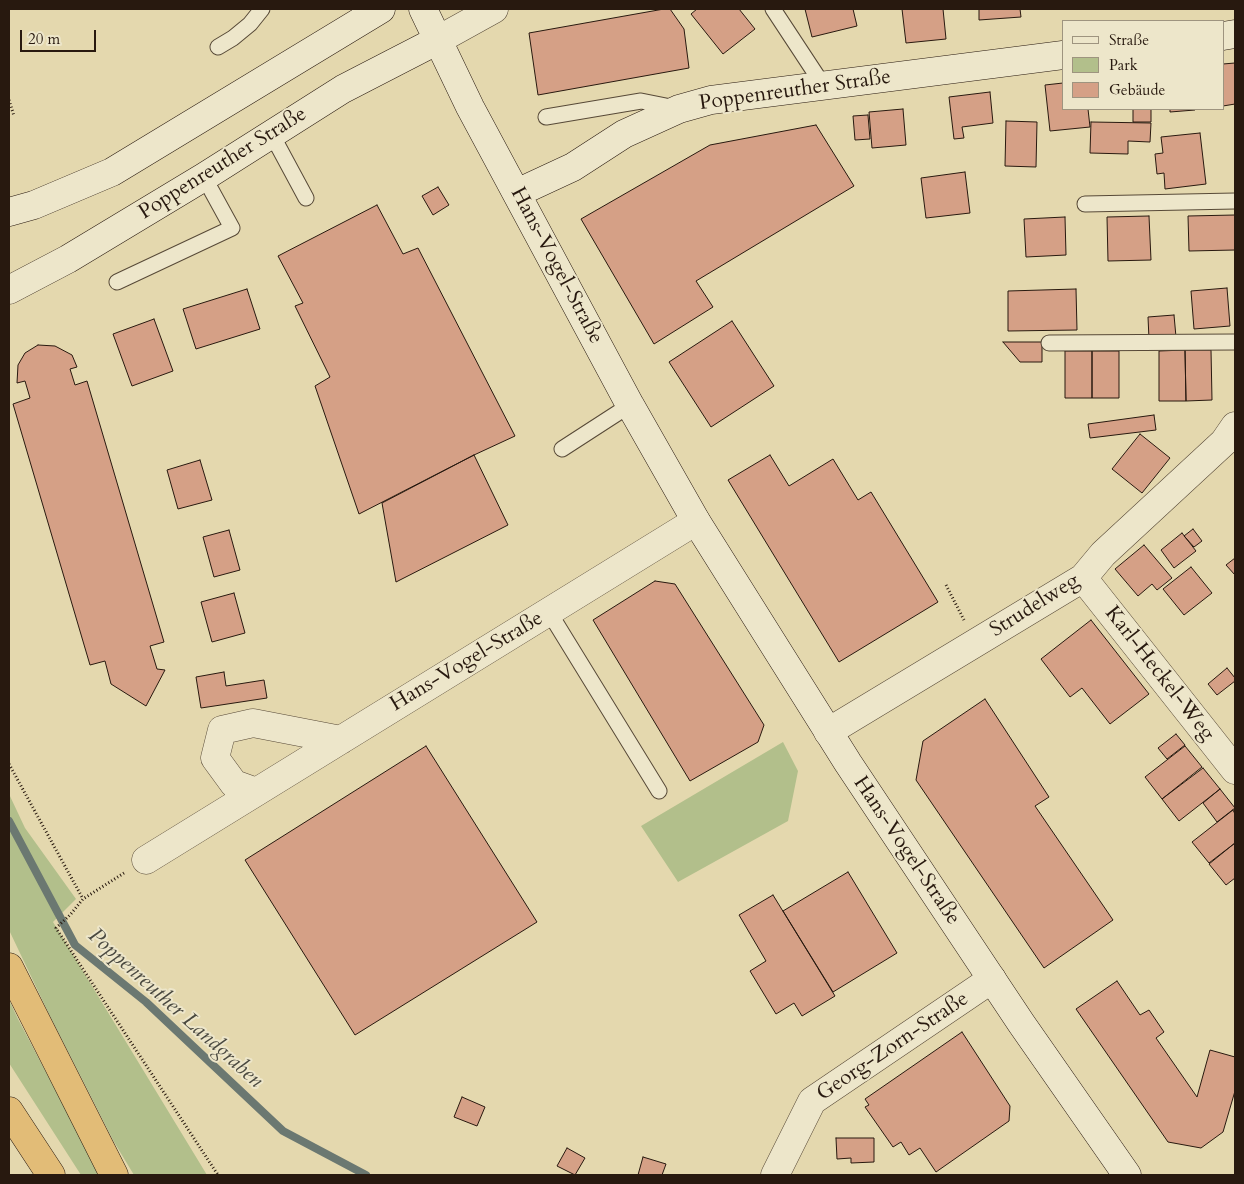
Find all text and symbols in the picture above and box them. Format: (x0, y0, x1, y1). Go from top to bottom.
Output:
scale bar (22, 20, 99, 52)
legend (1062, 20, 1224, 110)
text: 20 m (28, 29, 60, 49)
text: Straße (1109, 30, 1149, 50)
text: Park (1109, 55, 1138, 75)
street label: Poppenreuther Straße (698, 65, 892, 117)
text: Gebäude (1109, 80, 1165, 100)
street label: Poppenreuther Straße (134, 102, 312, 226)
street label: Hans-Vogel-Straße (504, 183, 608, 349)
street label: Strudelweg (986, 569, 1084, 643)
street label: Karl-Heckel-Weg (1099, 602, 1219, 746)
street label: Hans-Vogel-Straße (386, 606, 548, 718)
street label: Hans-Vogel-Straße (847, 772, 965, 930)
water label: Poppenreuther Landgraben (82, 923, 268, 1095)
street label: Georg-Zorn-Straße (812, 987, 974, 1107)

